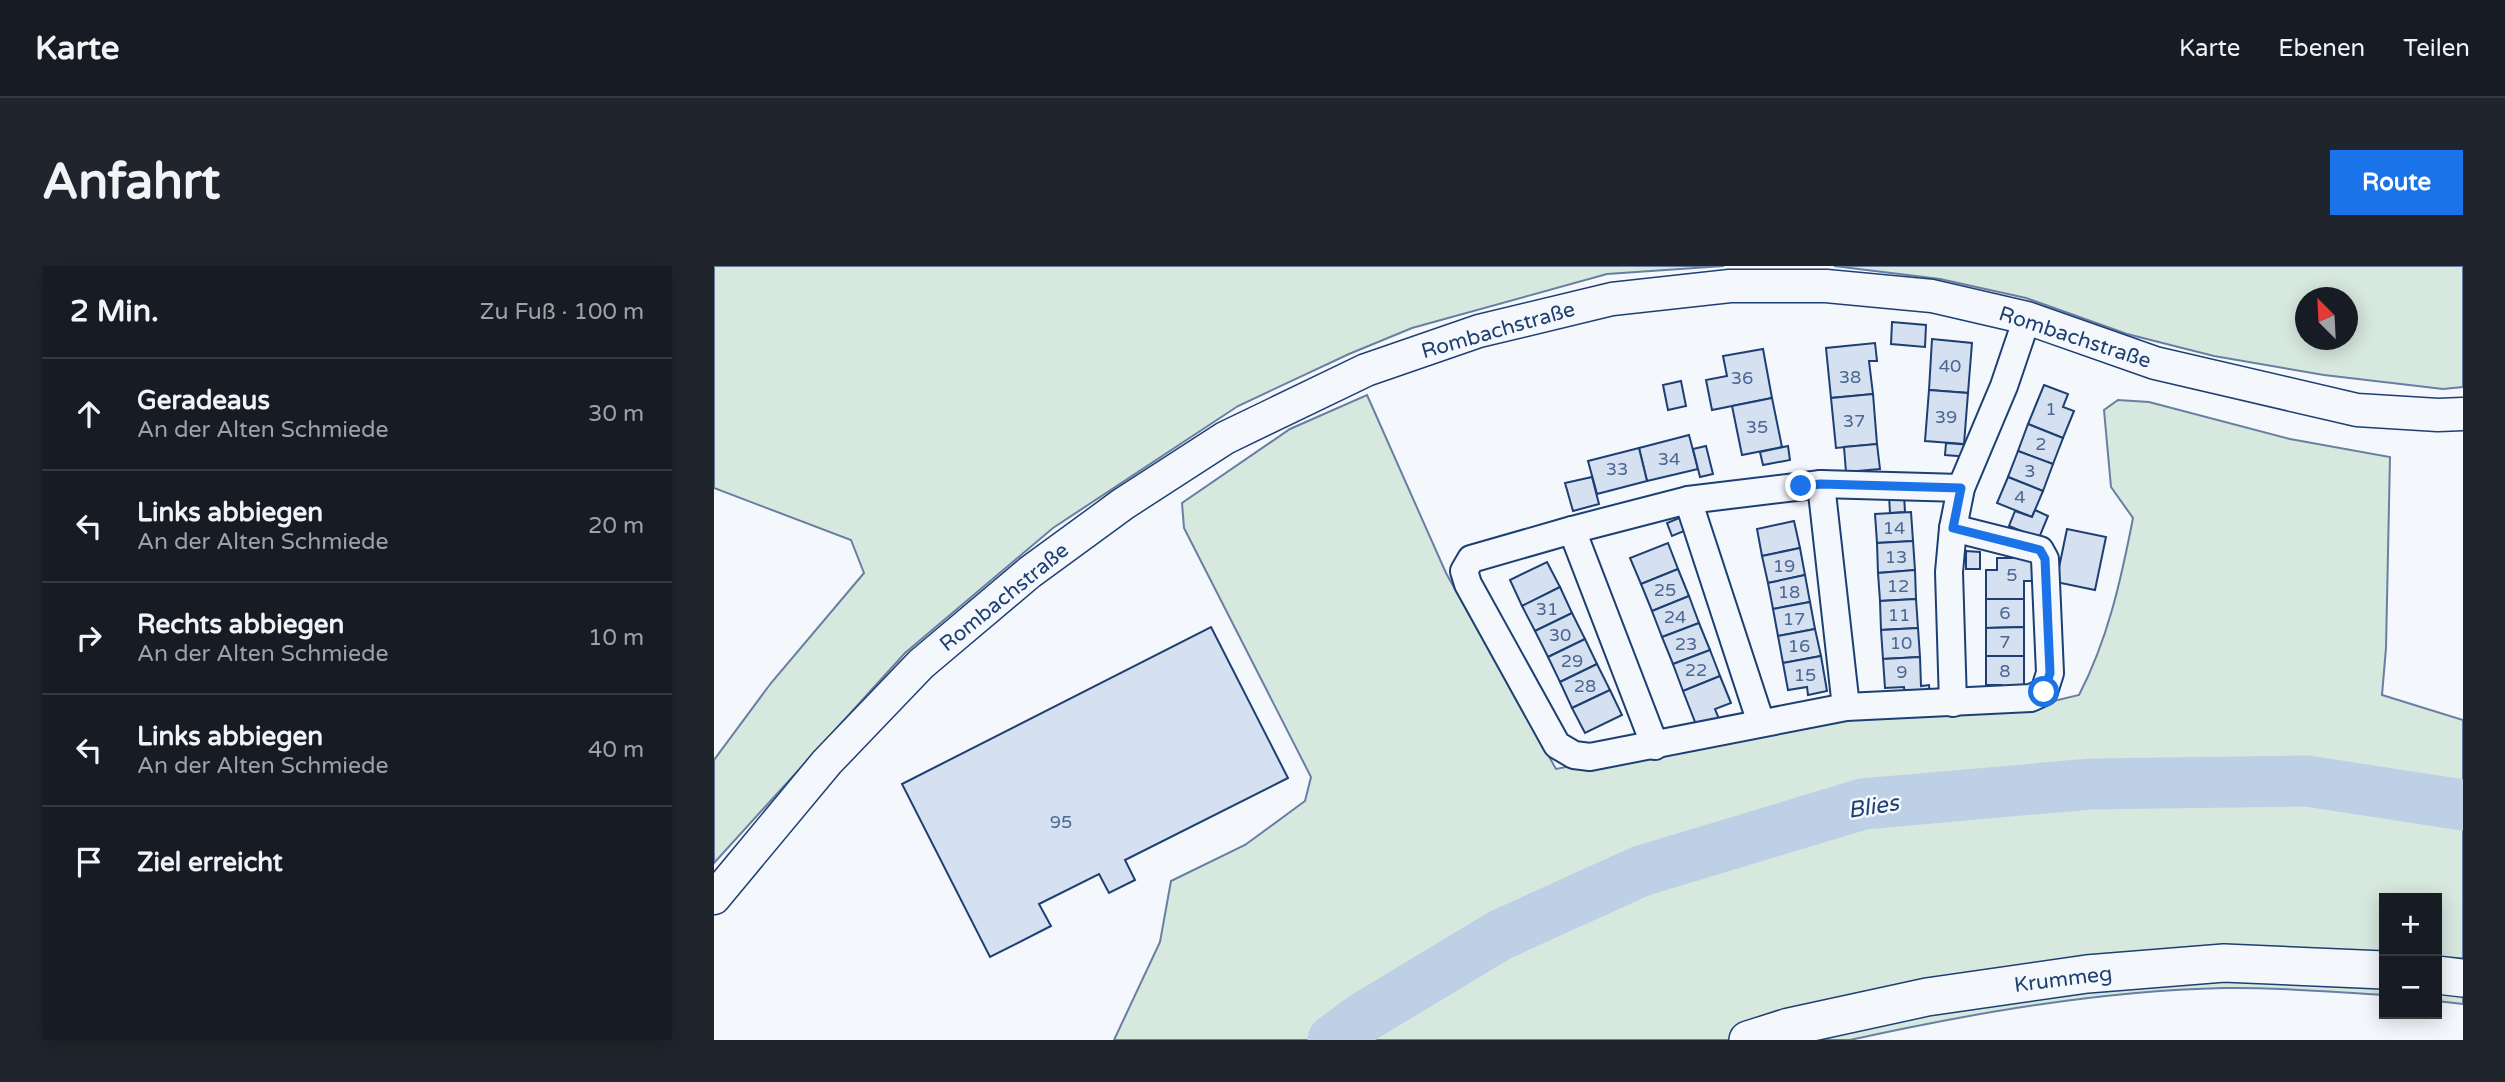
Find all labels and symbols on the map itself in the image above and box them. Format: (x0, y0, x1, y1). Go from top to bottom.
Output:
north arrow (2295, 287, 2358, 350)
street label: Rombachstraße (1418, 297, 1578, 364)
street label: Rombachstraße (1996, 301, 2154, 374)
house number: 40 (1939, 355, 1961, 377)
house number: 38 (1839, 366, 1861, 388)
house number: 36 (1731, 367, 1753, 389)
house number: 1 (2045, 398, 2057, 420)
house number: 39 (1935, 406, 1957, 428)
house number: 37 (1843, 410, 1865, 432)
house number: 35 (1746, 416, 1768, 438)
house number: 2 (2035, 433, 2047, 455)
house number: 34 (1658, 448, 1680, 470)
house number: 33 (1606, 458, 1628, 480)
house number: 3 (2024, 460, 2036, 482)
route end (1785, 470, 1816, 501)
house number: 4 (2014, 486, 2026, 508)
house number: 14 (1883, 517, 1905, 539)
street label: Rombachstraße (935, 538, 1074, 657)
house number: 13 (1885, 546, 1907, 568)
house number: 19 (1773, 555, 1795, 577)
house number: 5 (2006, 564, 2018, 586)
house number: 12 (1887, 575, 1909, 597)
house number: 25 (1654, 579, 1676, 601)
house number: 18 (1778, 581, 1800, 603)
house number: 31 (1536, 598, 1558, 620)
house number: 6 (1999, 602, 2011, 624)
house number: 11 (1888, 604, 1910, 626)
house number: 24 (1664, 606, 1686, 628)
house number: 17 (1783, 608, 1805, 630)
house number: 30 (1549, 624, 1571, 646)
house number: 7 (1999, 631, 2011, 653)
house number: 10 (1890, 632, 1912, 654)
house number: 23 (1675, 633, 1697, 655)
house number: 16 (1788, 635, 1810, 657)
house number: 29 (1561, 650, 1583, 672)
house number: 22 (1685, 659, 1707, 681)
house number: 8 (1999, 660, 2011, 682)
house number: 9 (1896, 661, 1908, 683)
house number: 15 (1794, 664, 1816, 686)
house number: 28 (1574, 675, 1596, 697)
route start (2028, 676, 2059, 707)
water label: Blies (1846, 789, 1903, 825)
house number: 95 (1050, 811, 1072, 833)
street label: Krummeg (2013, 961, 2114, 998)

